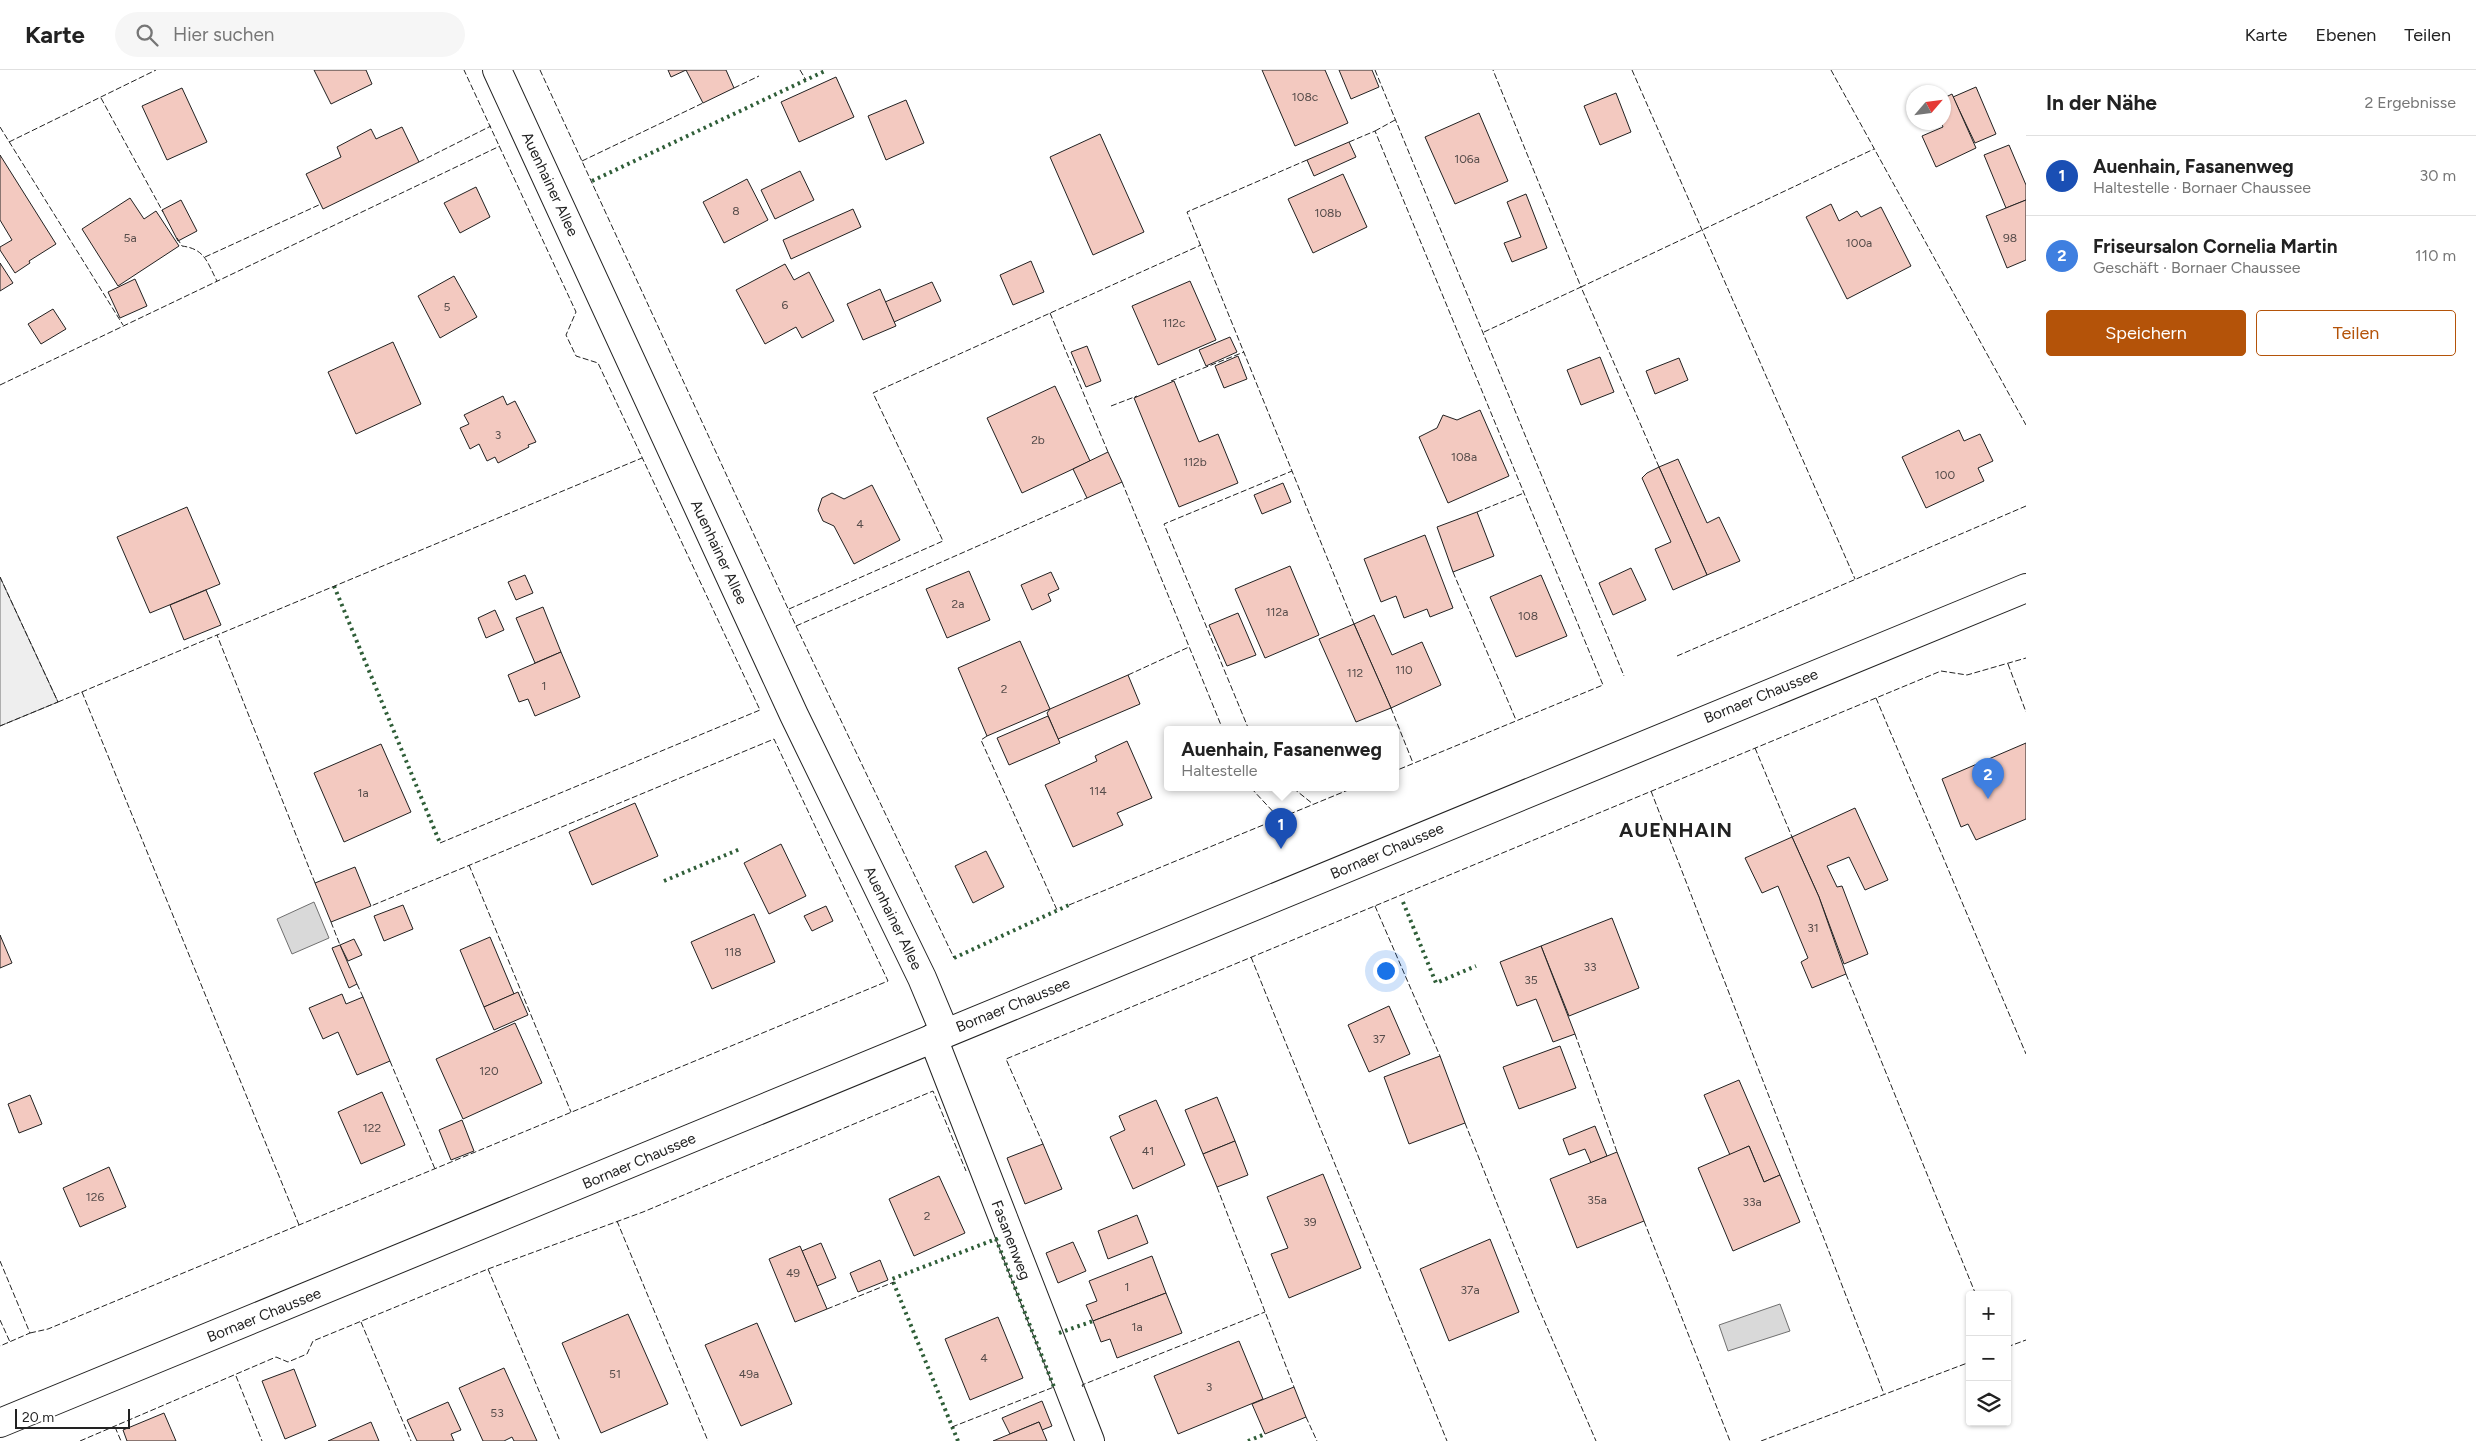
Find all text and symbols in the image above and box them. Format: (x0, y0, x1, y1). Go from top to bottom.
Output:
search box (115, 12, 465, 57)
text: Karte (25, 20, 85, 49)
icon: search (133, 21, 161, 49)
text: Hier suchen (173, 23, 274, 46)
text: Karte (2245, 24, 2287, 46)
text: Ebenen (2315, 24, 2376, 46)
text: Teilen (2404, 24, 2451, 46)
north arrow (1906, 85, 1951, 130)
house number: 108c (1292, 90, 1319, 104)
text: In der Nähe (2046, 90, 2157, 115)
text: 2 Ergebnisse (2364, 93, 2456, 112)
street label: Auenhainer Allee (518, 129, 582, 239)
house number: 106a (1454, 152, 1480, 166)
text: Auenhain, Fasanenweg (2093, 155, 2294, 178)
text: 1 (2059, 166, 2065, 185)
text: 30 m (2419, 166, 2456, 185)
text: Haltestelle · Bornaer Chaussee (2093, 178, 2311, 197)
house number: 8 (732, 204, 740, 218)
house number: 108b (1314, 206, 1342, 220)
house number: 5a (123, 231, 137, 245)
house number: 98 (2003, 231, 2017, 245)
text: Friseursalon Cornelia Martin (2093, 235, 2338, 258)
house number: 100a (1846, 236, 1872, 250)
text: 2 (2057, 246, 2067, 265)
text: 110 m (2415, 246, 2456, 265)
text: Geschäft · Bornaer Chaussee (2093, 258, 2301, 277)
house number: 6 (782, 298, 789, 312)
house number: 5 (444, 300, 451, 314)
button: Speichern (2046, 310, 2246, 356)
button: Teilen (2256, 310, 2456, 356)
house number: 112c (1162, 316, 1186, 330)
house number: 3 (495, 428, 501, 442)
house number: 2b (1031, 433, 1045, 447)
house number: 108a (1451, 450, 1477, 464)
house number: 112b (1183, 455, 1207, 469)
house number: 100 (1935, 468, 1955, 482)
street label: Auenhainer Allee (687, 497, 751, 607)
house number: 4 (856, 517, 864, 531)
house number: 2a (952, 597, 964, 611)
house number: 112a (1266, 605, 1288, 619)
house number: 108 (1518, 609, 1538, 623)
house number: 110 (1395, 663, 1413, 677)
street label: Bornaer Chaussee (1701, 665, 1821, 727)
house number: 112 (1347, 666, 1363, 680)
house number: 1 (542, 679, 546, 693)
house number: 2 (1001, 682, 1007, 696)
popup (1164, 726, 1399, 791)
text: Auenhain, Fasanenweg (1181, 738, 1382, 761)
pin: 2 (1972, 758, 2004, 799)
text: Haltestelle (1181, 761, 1258, 780)
house number: 114 (1089, 784, 1107, 798)
house number: 1a (357, 786, 369, 800)
pin: 1 (1265, 808, 1297, 849)
district label: AUENHAIN (1619, 818, 1733, 842)
street label: Bornaer Chaussee (1328, 819, 1446, 883)
street label: Auenhainer Allee (860, 863, 926, 973)
house number: 31 (1807, 921, 1819, 935)
house number: 118 (724, 945, 742, 959)
your location (1373, 958, 1399, 984)
house number: 33 (1583, 960, 1597, 974)
house number: 35 (1524, 973, 1538, 987)
street label: Bornaer Chaussee (953, 974, 1073, 1036)
house number: 37 (1373, 1032, 1386, 1046)
house number: 120 (479, 1064, 499, 1078)
house number: 122 (363, 1121, 381, 1135)
street label: Bornaer Chaussee (580, 1129, 698, 1193)
house number: 41 (1142, 1144, 1154, 1158)
house number: 126 (86, 1190, 104, 1204)
house number: 35a (1587, 1193, 1607, 1207)
house number: 33a (1742, 1195, 1762, 1209)
street label: Fasanenweg (988, 1198, 1034, 1282)
house number: 2 (924, 1209, 930, 1223)
house number: 39 (1303, 1215, 1317, 1229)
house number: 49 (786, 1266, 800, 1280)
house number: 1 (1125, 1280, 1129, 1294)
house number: 37a (1460, 1283, 1480, 1297)
street label: Bornaer Chaussee (204, 1284, 324, 1346)
map controls (1966, 1291, 2011, 1426)
button: + (1966, 1291, 2011, 1336)
house number: 1a (1131, 1320, 1143, 1334)
button: − (1966, 1336, 2011, 1381)
house number: 4 (980, 1351, 988, 1365)
house number: 51 (609, 1367, 621, 1381)
house number: 49a (739, 1367, 759, 1381)
house number: 3 (1206, 1380, 1212, 1394)
button: layers (1966, 1381, 2011, 1426)
scale bar (15, 1406, 130, 1429)
house number: 53 (490, 1406, 504, 1420)
text: 20 m (22, 1409, 54, 1426)

